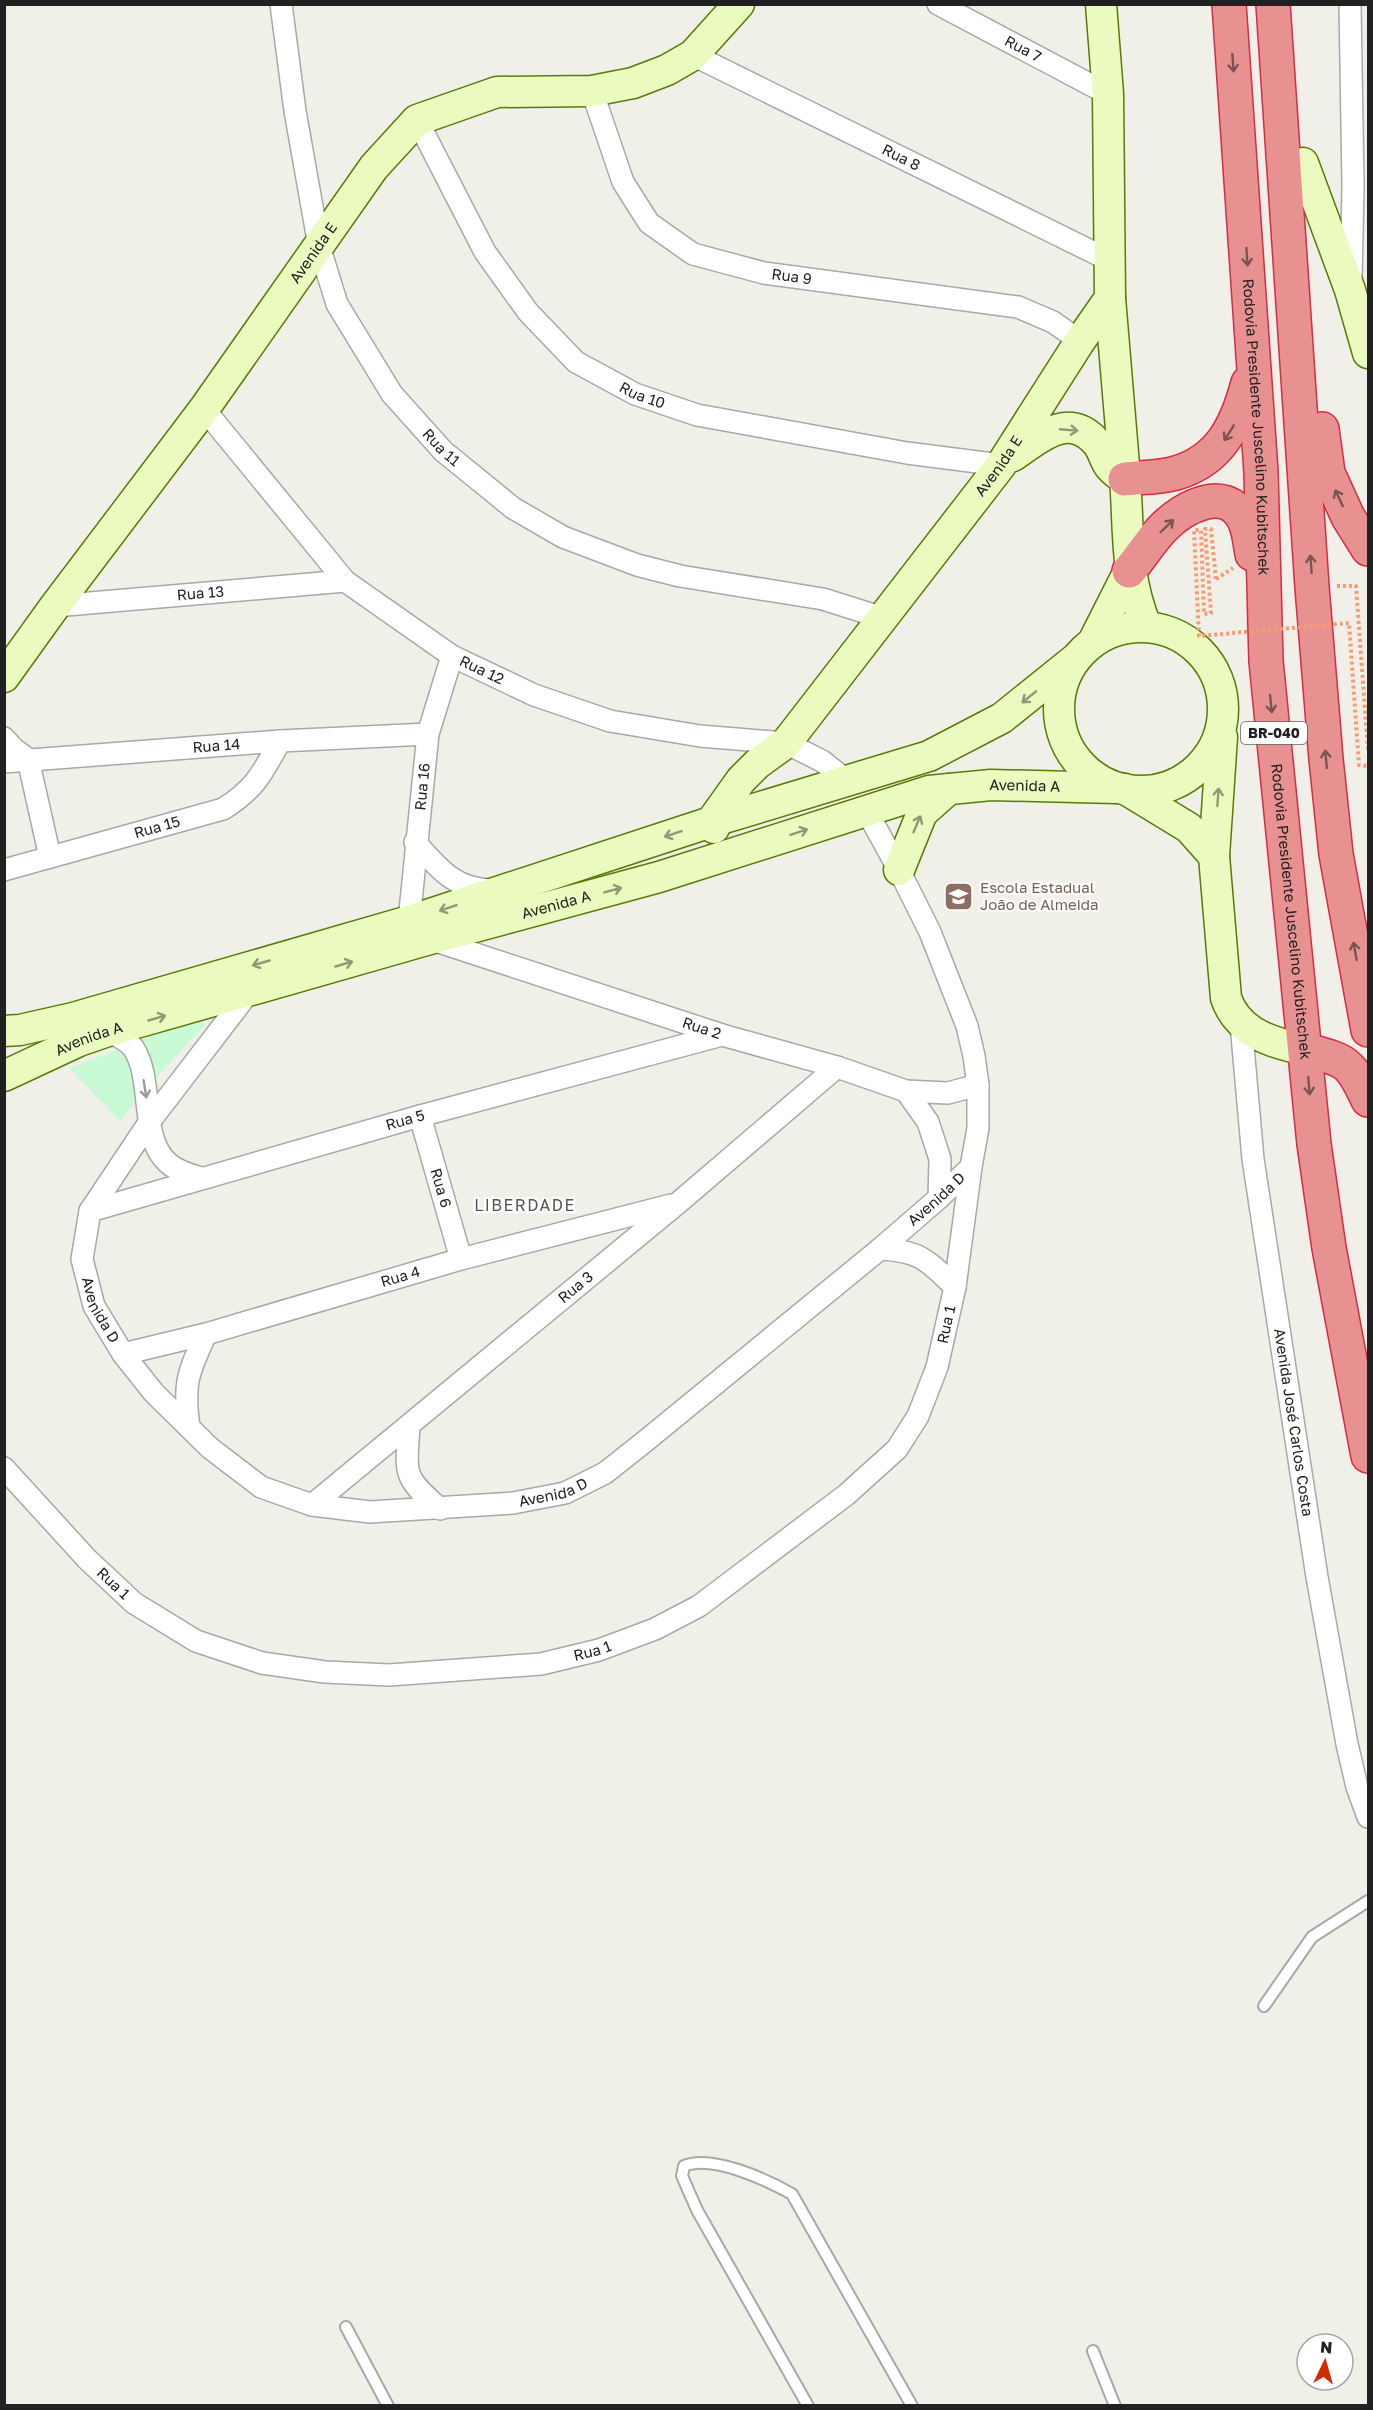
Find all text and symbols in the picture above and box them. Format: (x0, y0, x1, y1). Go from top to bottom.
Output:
street label: Rua 7 (1002, 31, 1045, 65)
one-way arrow (1228, 52, 1239, 72)
street label: Rua 8 (879, 140, 924, 174)
street label: Avenida E (285, 219, 340, 286)
one-way arrow (1241, 247, 1252, 267)
street label: Rua 9 (771, 264, 813, 287)
street label: Rodovia Presidente Juscelino Kubitschek (1240, 278, 1274, 576)
street label: Rua 10 (617, 377, 668, 412)
street label: Rua 11 (419, 424, 464, 469)
one-way arrow (1223, 424, 1235, 441)
one-way arrow (1059, 425, 1079, 436)
street label: Avenida E (970, 432, 1025, 499)
one-way arrow (1333, 490, 1345, 508)
one-way arrow (1159, 519, 1174, 533)
one-way arrow (1305, 555, 1316, 575)
street label: Rua 13 (176, 581, 225, 603)
street label: Rua 12 (457, 651, 507, 688)
one-way arrow (1021, 690, 1037, 703)
one-way arrow (1266, 693, 1277, 713)
road number: BR-040 (1241, 722, 1307, 744)
street label: Rua 14 (192, 734, 241, 756)
one-way arrow (1320, 749, 1331, 769)
street label: Rua 16 (410, 762, 433, 811)
street label: Rodovia Presidente Juscelino Kubitschek (1268, 763, 1316, 1061)
street label: Avenida A (989, 775, 1060, 795)
one-way arrow (1213, 788, 1224, 808)
street label: Rua 15 (132, 811, 182, 841)
one-way arrow (912, 816, 923, 834)
one-way arrow (789, 825, 808, 836)
one-way arrow (664, 830, 683, 841)
place label: Escola Estadual João de Almeida (980, 878, 1098, 913)
school or university icon: Escola Estadual João de Almeida (943, 881, 975, 913)
one-way arrow (603, 884, 622, 895)
street label: Avenida A (519, 886, 592, 922)
one-way arrow (439, 903, 458, 914)
one-way arrow (1349, 942, 1360, 962)
one-way arrow (252, 958, 271, 970)
one-way arrow (334, 958, 353, 969)
one-way arrow (147, 1011, 166, 1023)
street label: Rua 2 (680, 1013, 724, 1042)
street label: Avenida A (52, 1017, 125, 1059)
one-way arrow (1304, 1075, 1315, 1095)
one-way arrow (140, 1079, 151, 1099)
street label: Rua 5 (383, 1105, 426, 1133)
street label: Rua 6 (427, 1166, 456, 1210)
street label: Avenida D (903, 1168, 968, 1229)
district label: LIBERDADE (474, 1195, 576, 1215)
street label: Rua 4 (378, 1262, 422, 1290)
street label: Rua 3 (554, 1267, 596, 1306)
street label: Avenida D (79, 1275, 124, 1346)
street label: Rua 1 (933, 1304, 959, 1345)
street label: Avenida José Carlos Costa (1271, 1327, 1318, 1518)
street label: Avenida D (517, 1473, 590, 1510)
street label: Rua 1 (94, 1563, 134, 1602)
street label: Rua 1 (572, 1636, 614, 1664)
north arrow (1295, 2332, 1355, 2392)
text: N (1319, 2337, 1333, 2358)

